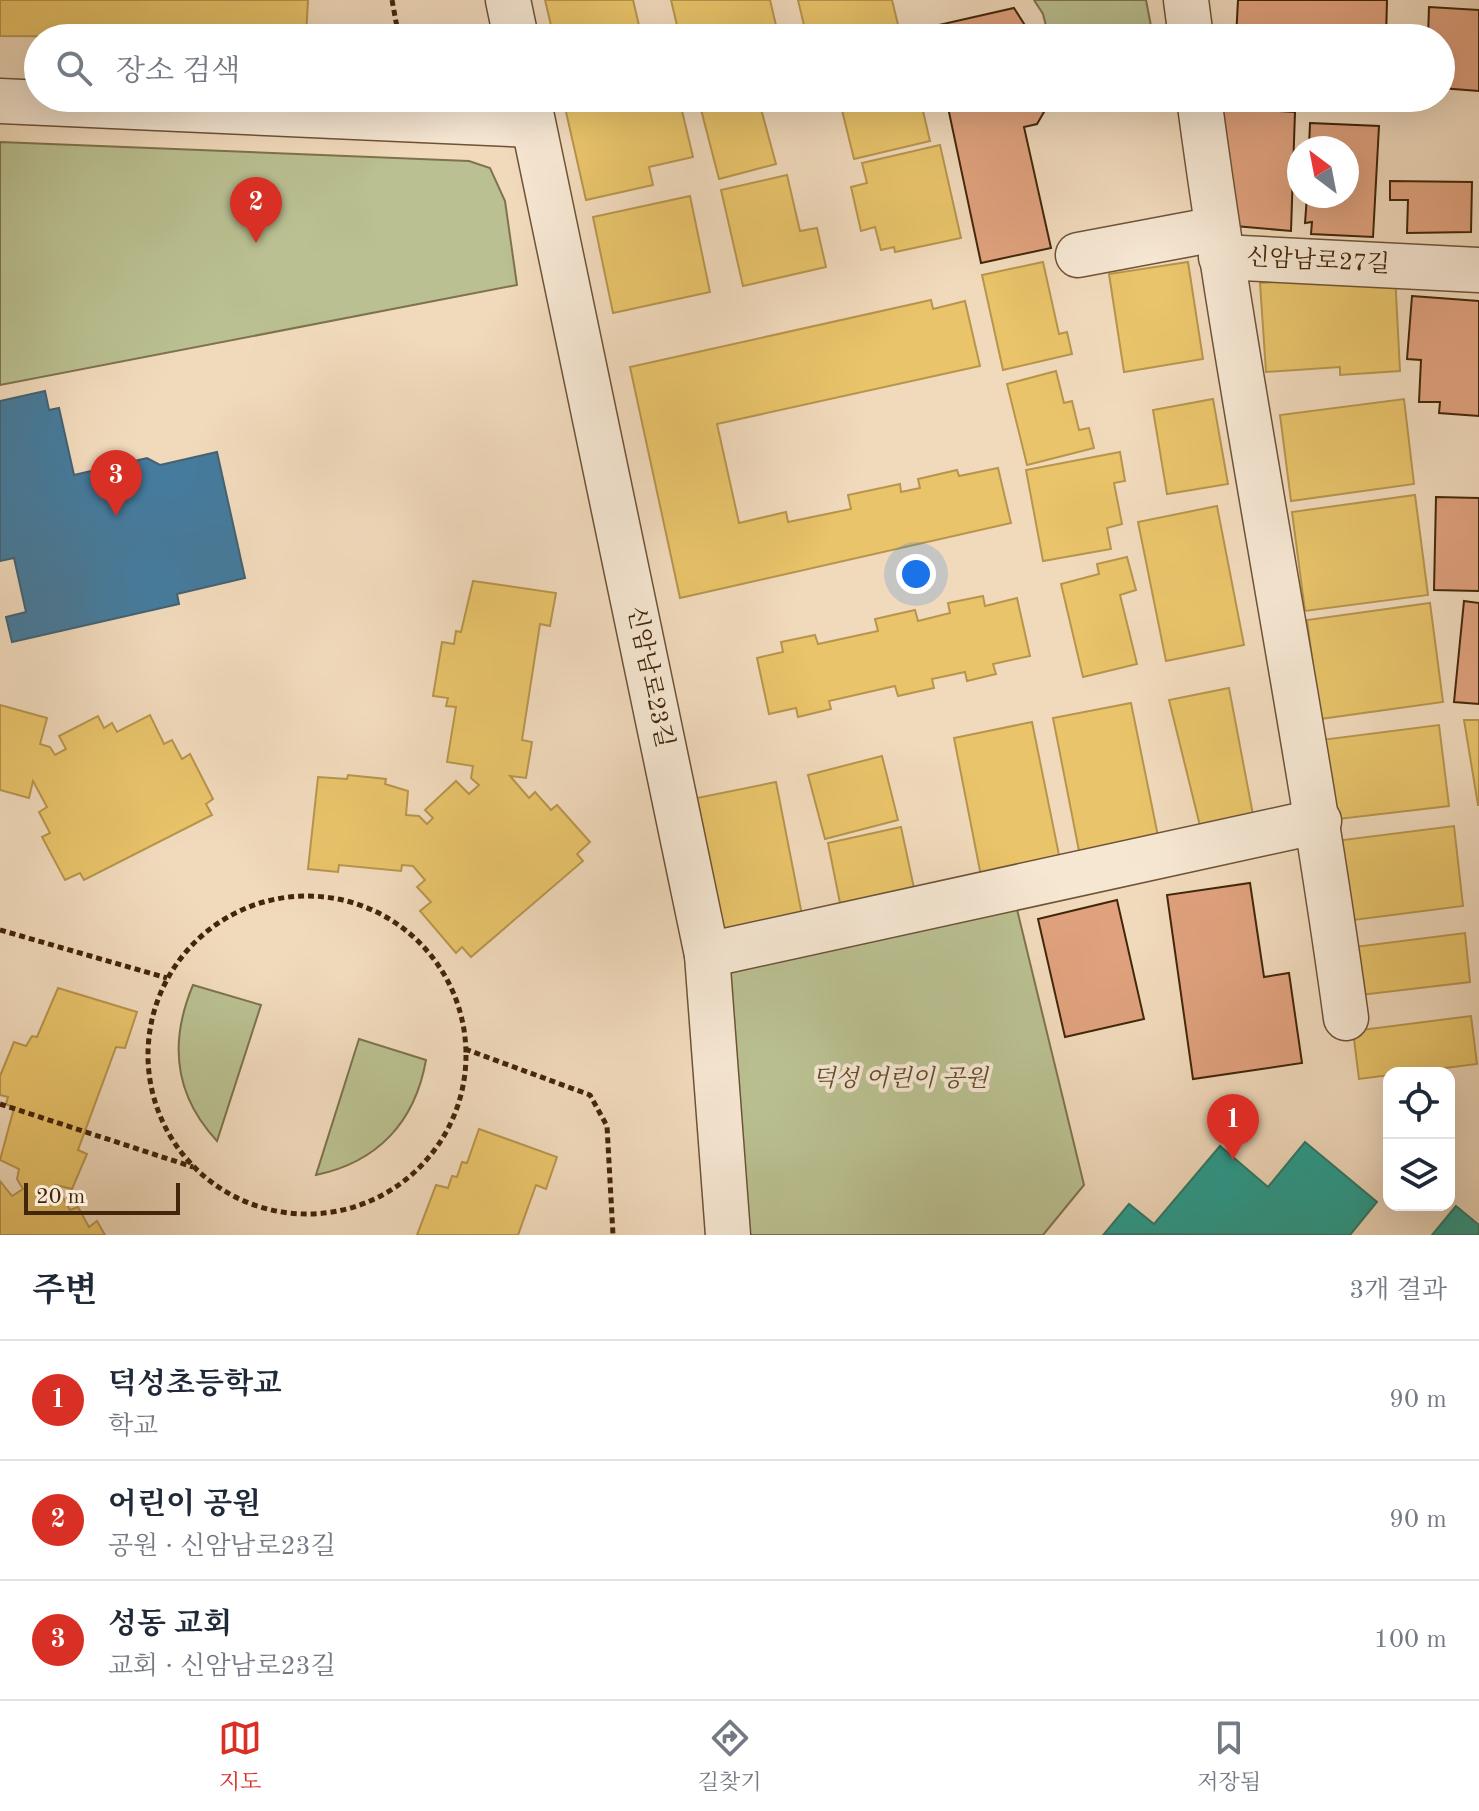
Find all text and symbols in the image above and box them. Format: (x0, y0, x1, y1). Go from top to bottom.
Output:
search box (24, 24, 1455, 112)
icon: search (52, 46, 96, 90)
text: 장소 검색 (116, 57, 240, 87)
north arrow (1287, 136, 1359, 208)
pin: 2 (230, 177, 282, 243)
street label: 신암남로27길 (1246, 244, 1391, 278)
pin: 3 (90, 450, 142, 516)
your location (896, 554, 936, 594)
street label: 신암남로23길 (622, 604, 678, 750)
park label: 덕성 어린이 공원 (812, 1065, 990, 1092)
map controls (1383, 1067, 1455, 1211)
button: locate (1383, 1067, 1455, 1139)
pin: 1 (1207, 1094, 1259, 1160)
button: layers (1383, 1139, 1455, 1211)
scale bar (24, 1179, 180, 1215)
text: 20 m (36, 1186, 85, 1208)
text: 주변 (32, 1275, 98, 1309)
text: 3개 결과 (1349, 1278, 1447, 1304)
text: 덕성초등학교 (108, 1370, 282, 1400)
text: 1 (50, 1387, 66, 1413)
text: 90 m (1389, 1387, 1447, 1413)
text: 학교 (108, 1414, 158, 1440)
text: 어린이 공원 (108, 1490, 261, 1520)
text: 2 (50, 1507, 66, 1533)
text: 90 m (1389, 1507, 1447, 1533)
text: 공원 · 신암남로23길 (108, 1534, 336, 1560)
text: 성동 교회 (108, 1610, 232, 1640)
text: 3 (50, 1627, 66, 1653)
text: 100 m (1374, 1627, 1447, 1653)
text: 교회 · 신암남로23길 (108, 1654, 336, 1680)
tab: 지도 (218, 1716, 262, 1797)
tab: 길찾기 (698, 1716, 761, 1797)
tab: 저장됨 (1197, 1716, 1261, 1797)

